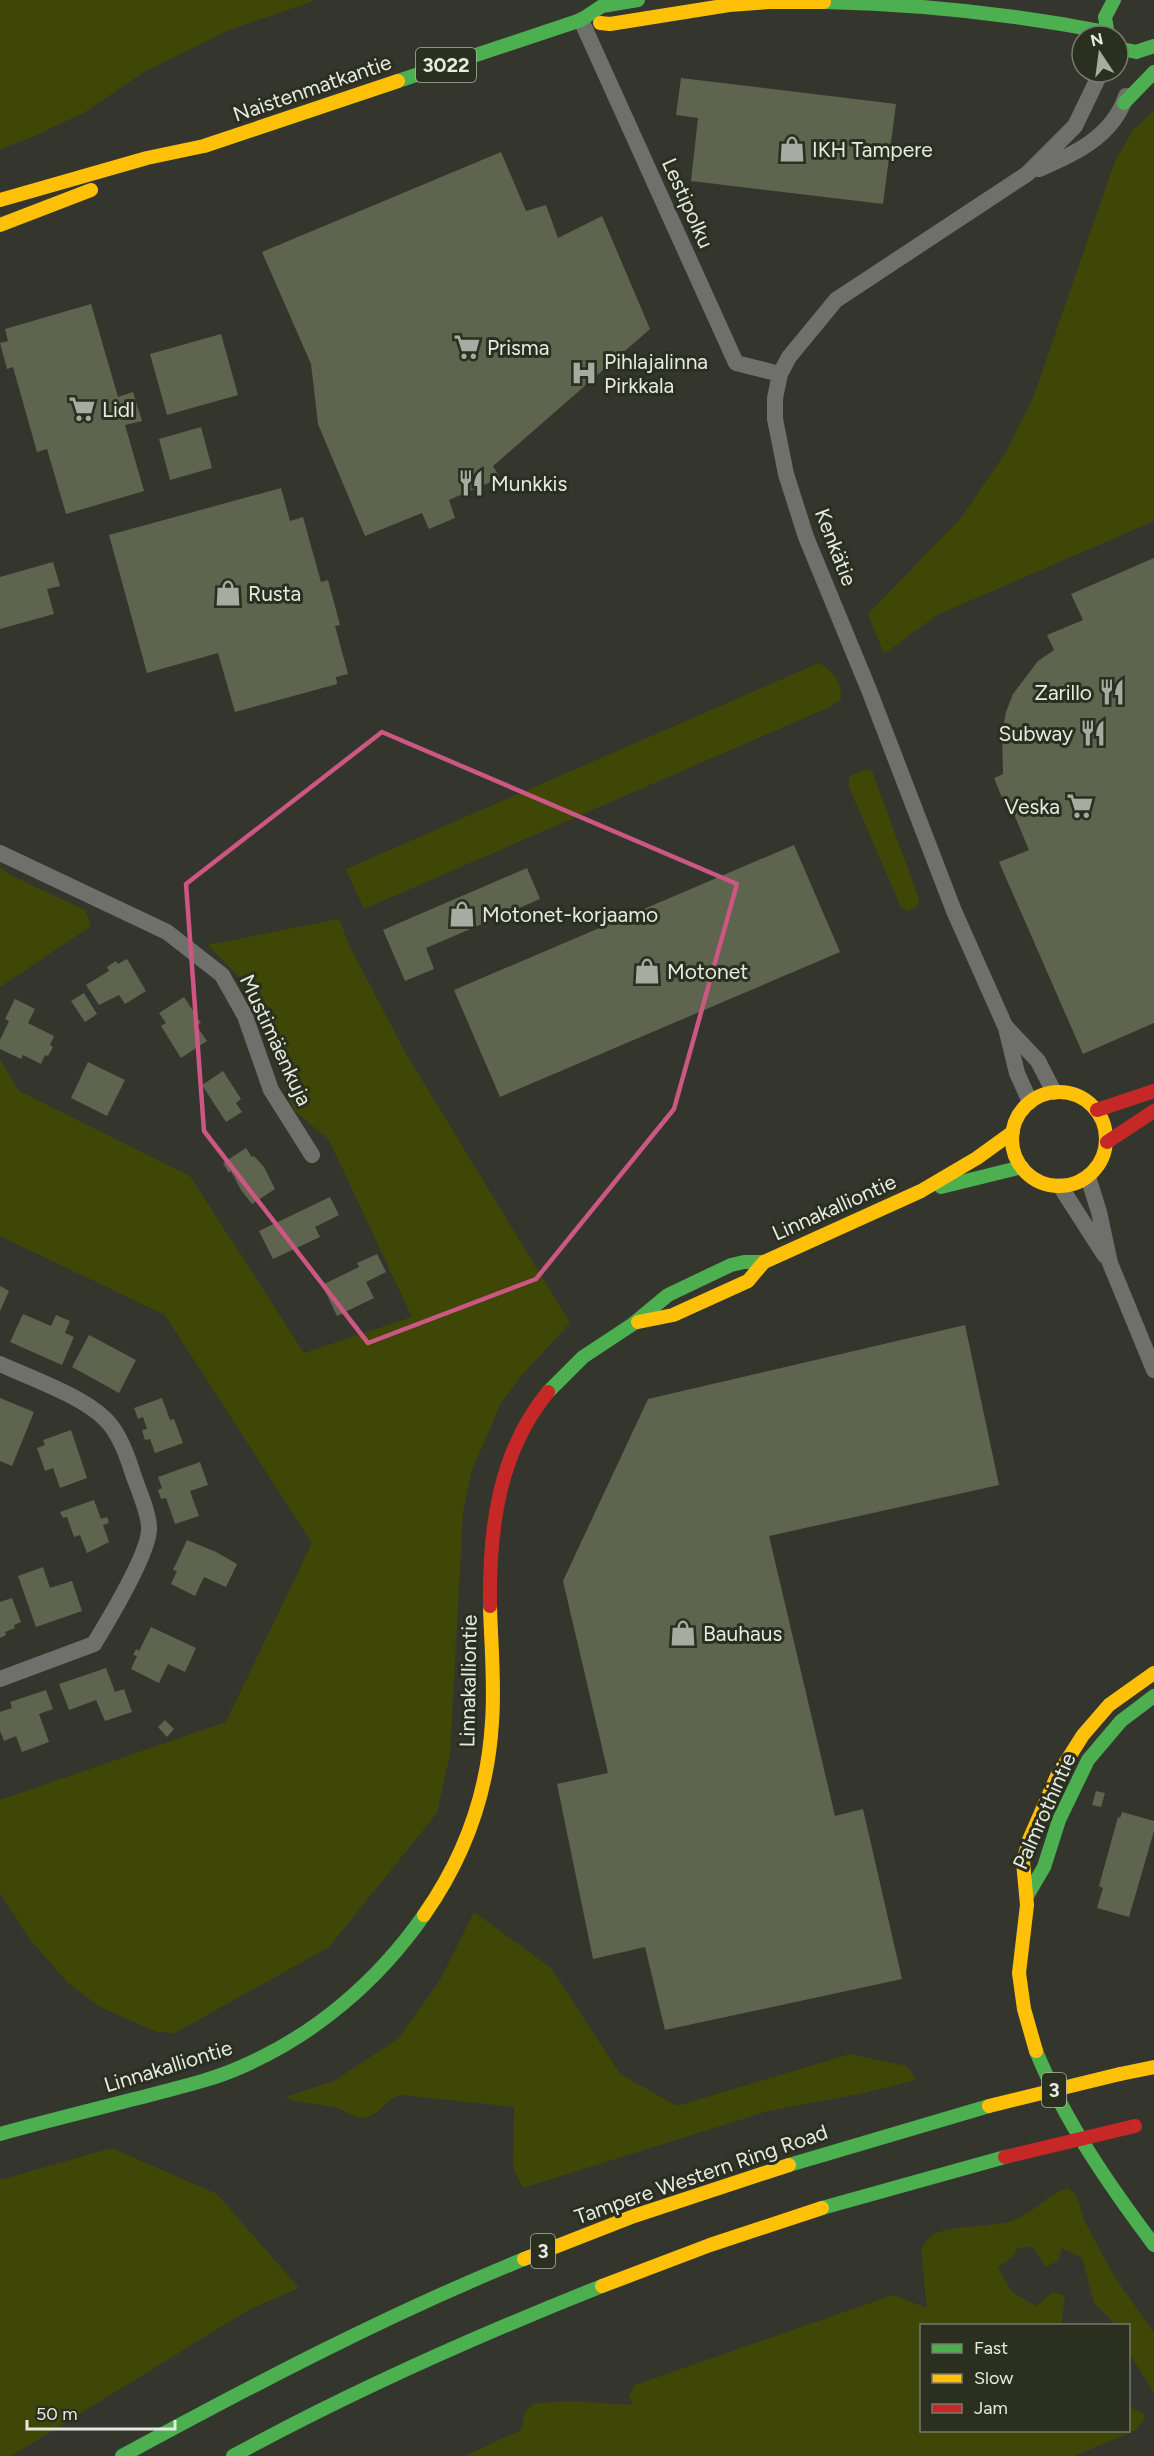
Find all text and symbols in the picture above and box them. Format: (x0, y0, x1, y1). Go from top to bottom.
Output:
north arrow (1070, 24, 1130, 84)
text: N (1089, 29, 1105, 51)
road number: 3022 (416, 48, 476, 82)
street label: Naistenmatkantie (230, 49, 394, 127)
shop icon: IKH Tampere (777, 134, 807, 164)
place label: IKH Tampere (812, 137, 933, 162)
street label: Lestipolku (657, 154, 719, 252)
supermarket icon: Prisma (452, 332, 482, 362)
place label: Prisma (487, 335, 549, 360)
place label: Pihlajalinna Pirkkala (604, 349, 708, 398)
hospital icon: Pihlajalinna Pirkkala (569, 358, 599, 388)
supermarket icon: Lidl (67, 394, 97, 424)
place label: Lidl (102, 397, 135, 422)
restaurant icon: Munkkis (456, 468, 486, 498)
place label: Munkkis (491, 471, 567, 496)
street label: Kenkätie (810, 505, 862, 589)
shop icon: Rusta (213, 578, 243, 608)
place label: Rusta (248, 581, 301, 606)
restaurant icon: Zarillo (1097, 677, 1127, 707)
place label: Zarillo (1034, 680, 1092, 705)
restaurant icon: Subway (1078, 718, 1108, 748)
place label: Subway (999, 721, 1073, 746)
supermarket icon: Veska (1065, 791, 1095, 821)
place label: Veska (1004, 794, 1060, 819)
shop icon: Motonet-korjaamo (447, 899, 477, 929)
place label: Motonet-korjaamo (482, 902, 658, 927)
shop icon: Motonet (632, 956, 662, 986)
place label: Motonet (667, 959, 748, 984)
street label: Mustimäenkuja (235, 970, 317, 1110)
street label: Linnakalliontie (768, 1169, 900, 1245)
street label: Linnakalliontie (454, 1614, 482, 1748)
shop icon: Bauhaus (668, 1618, 698, 1648)
place label: Bauhaus (703, 1621, 782, 1646)
street label: Palmrothintie (1007, 1749, 1081, 1873)
street label: Linnakalliontie (101, 2035, 235, 2097)
road number: 3 (1042, 2073, 1066, 2107)
street label: Tampere Western Ring Road (571, 2119, 831, 2229)
road number: 3 (531, 2234, 555, 2268)
legend (920, 2324, 1130, 2432)
text: Fast (974, 2337, 1008, 2359)
text: Slow (974, 2367, 1013, 2389)
scale bar (27, 2393, 176, 2431)
text: Jam (974, 2397, 1008, 2419)
text: 50 m (36, 2403, 78, 2425)

